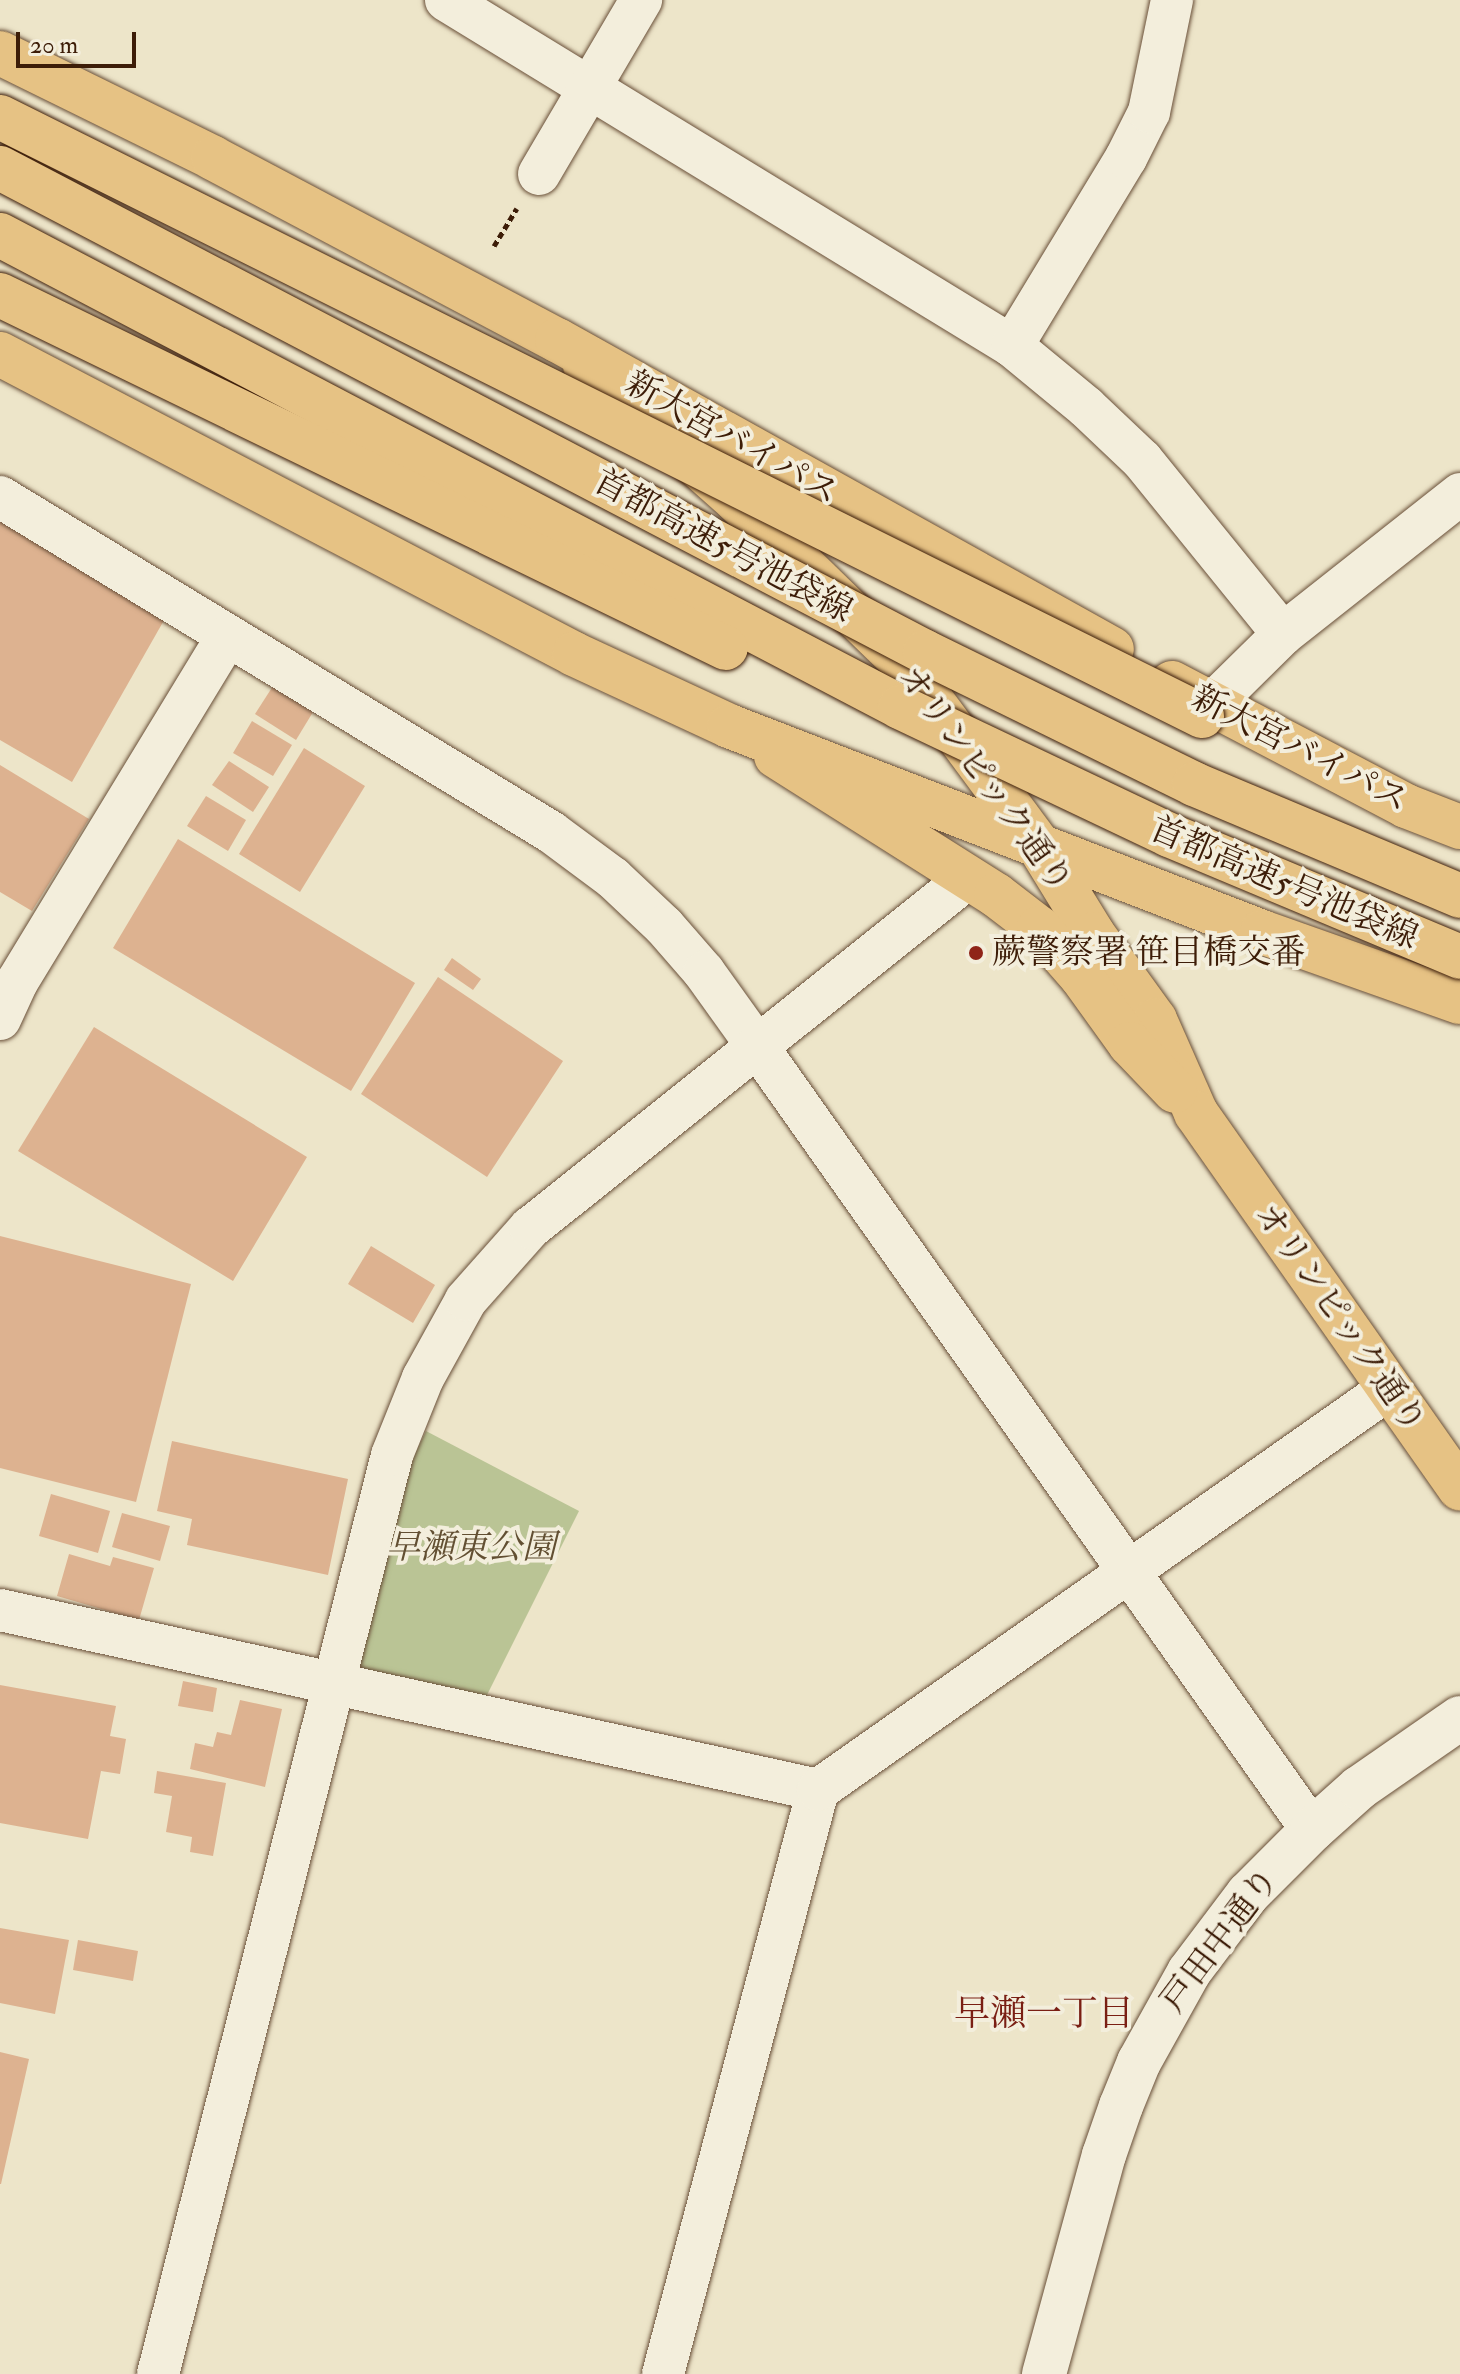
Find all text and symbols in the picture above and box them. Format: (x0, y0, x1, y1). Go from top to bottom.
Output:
scale bar (20, 16, 140, 66)
text: 20 m (30, 30, 78, 61)
street label: 新大宮バイパス (618, 362, 846, 514)
street label: 首都高速5号池袋線 (587, 461, 859, 631)
street label: オリンピック通り (889, 657, 1081, 901)
street label: 新大宮バイパス (1185, 677, 1415, 821)
street label: 首都高速5号池袋線 (1144, 808, 1424, 958)
place label: 蕨警察署 笹目橋交番 (992, 933, 1305, 973)
marker: 蕨警察署 笹目橋交番 (967, 944, 985, 962)
street label: オリンピック通り (1245, 1195, 1435, 1441)
park label: 早瀬東公園 (386, 1528, 556, 1568)
street label: 戸田中通り (1153, 1860, 1287, 2020)
district label: 早瀬一丁目 (954, 1992, 1134, 2036)

